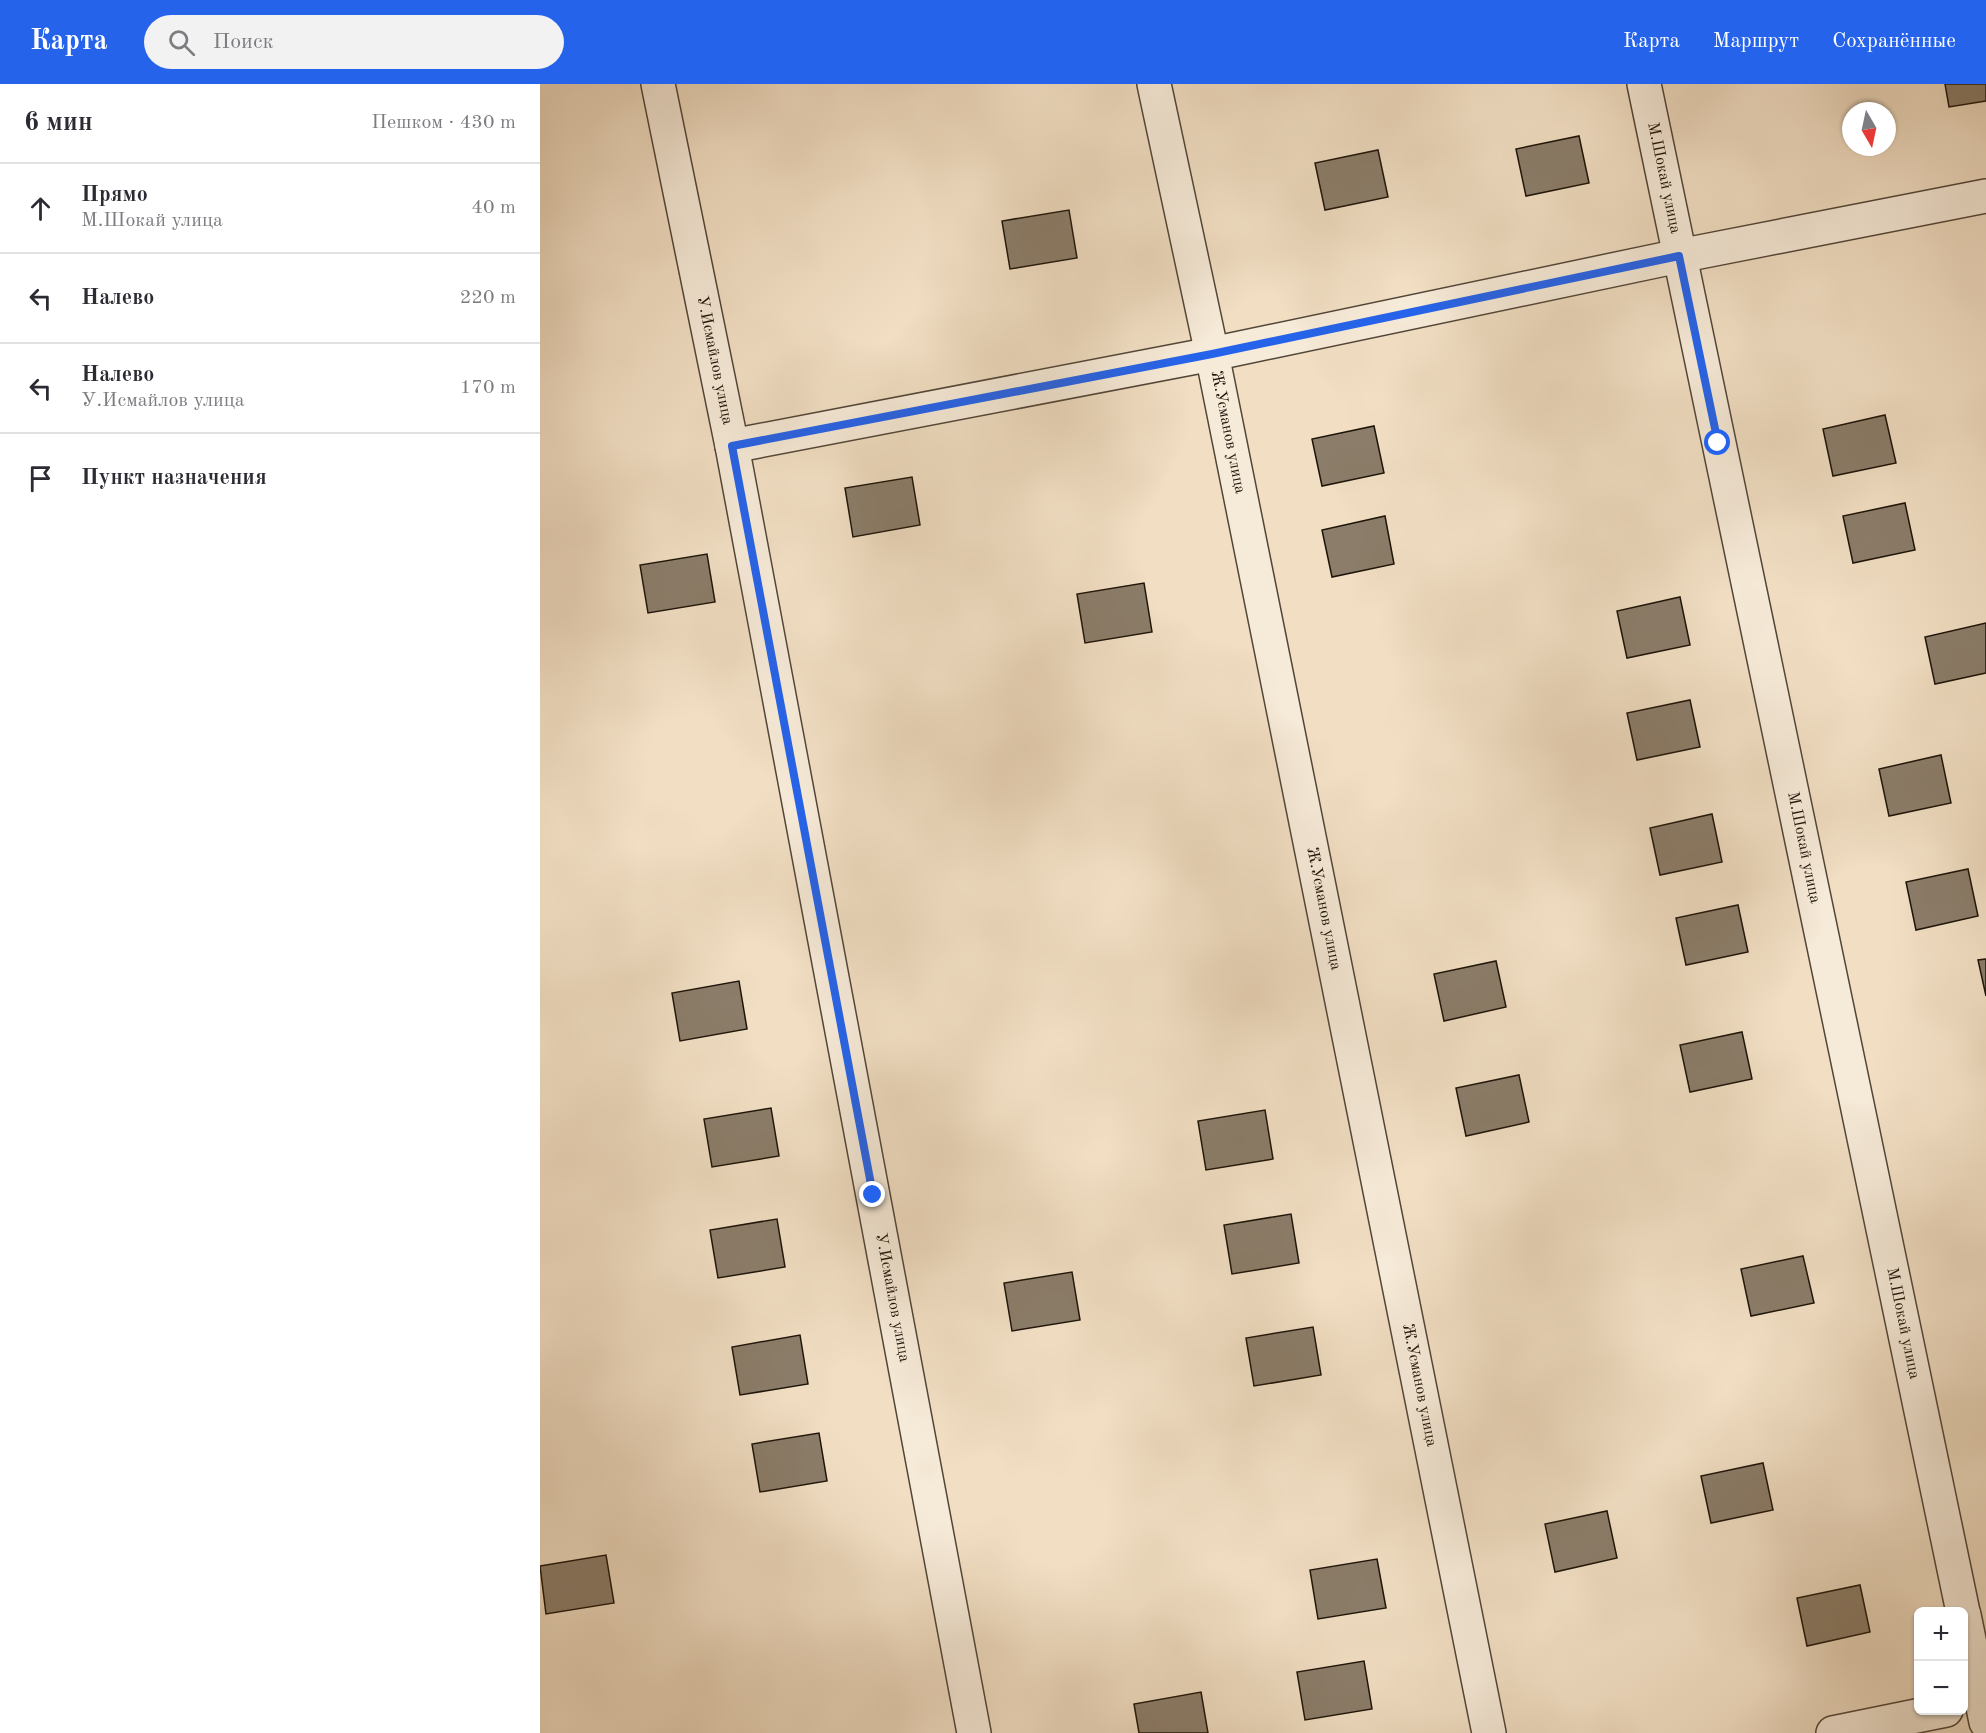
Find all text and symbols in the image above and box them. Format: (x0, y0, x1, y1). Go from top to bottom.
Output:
search box (144, 15, 564, 69)
icon: search (165, 26, 198, 59)
text: Карта (30, 28, 108, 56)
text: Поиск (213, 31, 274, 53)
text: Карта (1623, 31, 1680, 52)
text: Маршрут (1713, 31, 1799, 52)
text: Сохранённые (1832, 31, 1956, 52)
north arrow (1842, 102, 1896, 156)
text: 6 мин (24, 110, 93, 136)
text: Пешком · 430 m (371, 113, 516, 133)
street label: М.Шокай улица (1644, 121, 1683, 235)
text: Прямо (81, 184, 148, 206)
icon: ahead (24, 192, 57, 225)
text: 40 m (471, 198, 516, 218)
text: М.Шокай улица (81, 211, 223, 231)
icon: left (24, 282, 57, 315)
text: Налево (81, 287, 154, 309)
text: 220 m (460, 288, 516, 308)
street label: У.Исмайлов улица (694, 294, 735, 426)
text: Налево (81, 364, 154, 386)
street label: Ж.Усманов улица (1208, 369, 1248, 495)
icon: left (24, 372, 57, 405)
text: 170 m (460, 378, 516, 398)
text: У.Исмайлов улица (81, 391, 245, 411)
route start (1704, 429, 1730, 455)
icon: arrive (24, 462, 57, 495)
text: Пункт назначения (81, 467, 267, 489)
street label: М.Шокай улица (1784, 790, 1823, 905)
street label: Ж.Усманов улица (1303, 846, 1344, 972)
route end (859, 1181, 885, 1207)
street label: У.Исмайлов улица (872, 1232, 912, 1364)
street label: М.Шокай улица (1883, 1266, 1922, 1381)
street label: Ж.Усманов улица (1399, 1322, 1439, 1448)
map controls (1914, 1607, 1968, 1715)
button: + (1914, 1607, 1968, 1661)
button: − (1914, 1661, 1968, 1715)

